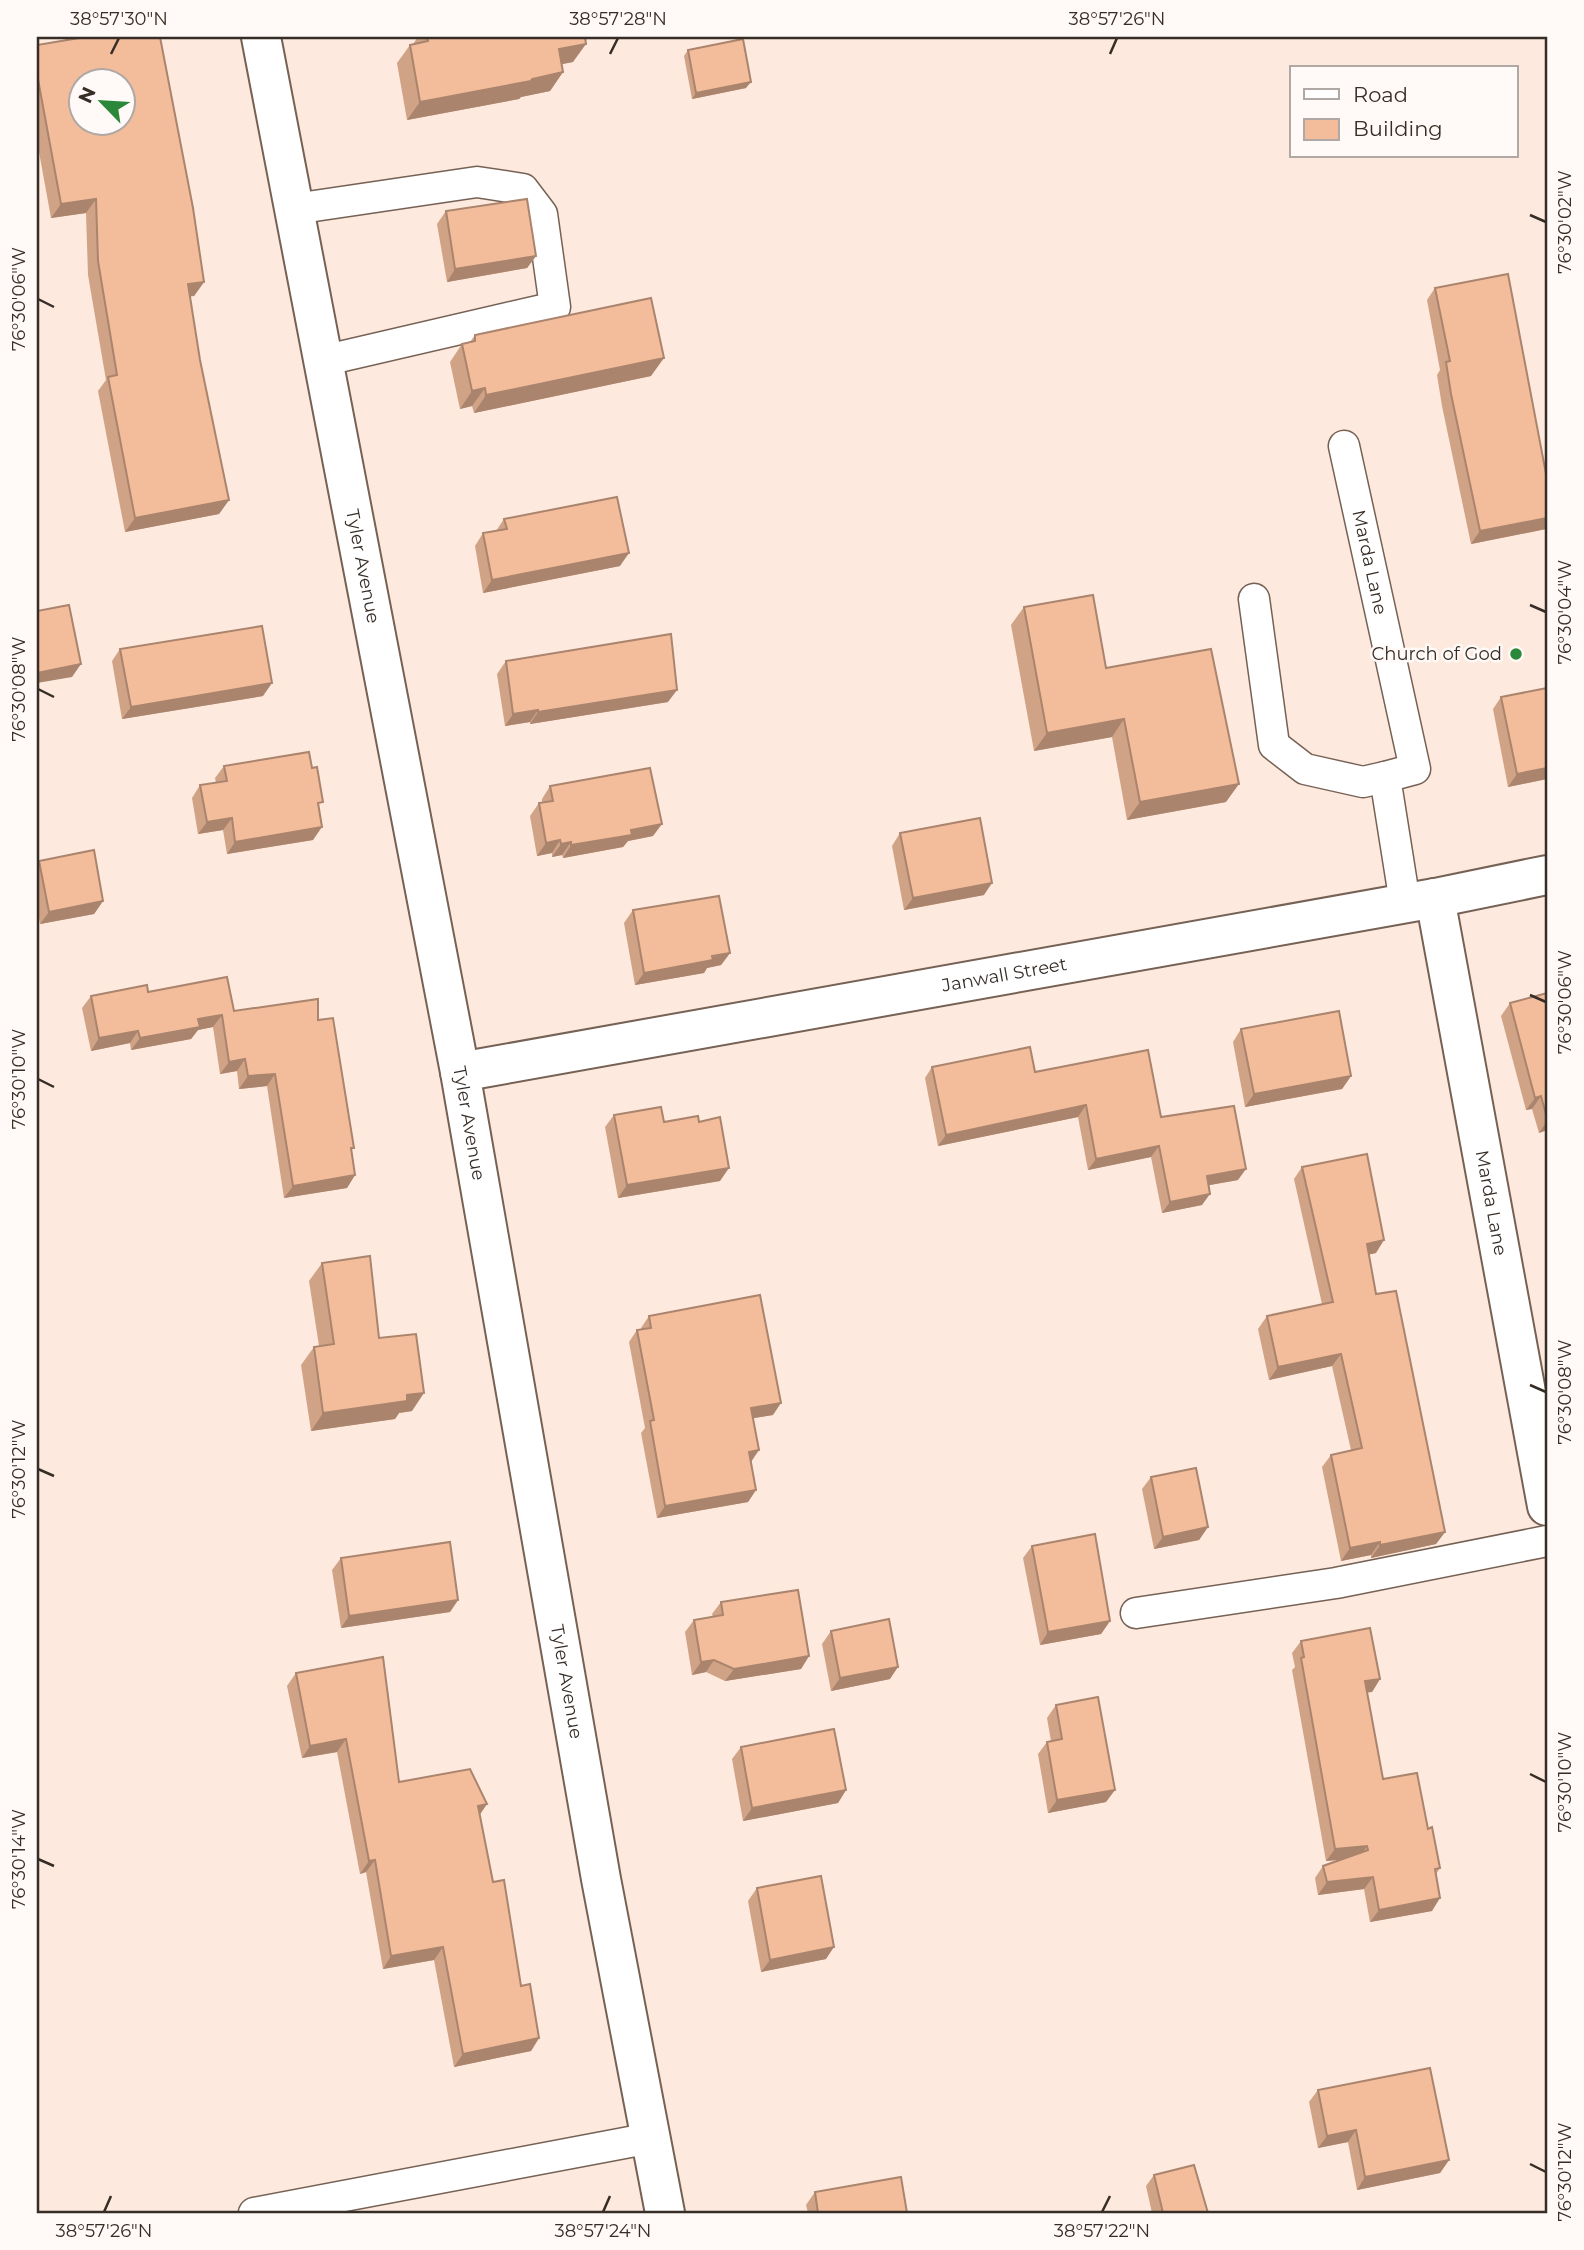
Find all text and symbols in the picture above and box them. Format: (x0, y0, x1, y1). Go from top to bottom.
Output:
text: 38°57'30"N (70, 8, 168, 30)
text: 38°57'28"N (569, 8, 667, 30)
text: 38°57'26"N (1069, 8, 1165, 30)
north arrow (66, 66, 136, 136)
legend (1290, 66, 1518, 158)
text: Road (1353, 82, 1408, 107)
text: N (73, 83, 101, 107)
text: Building (1353, 116, 1443, 141)
text: 76°30'02"W (1554, 170, 1576, 274)
text: 76°30'06"W (8, 247, 30, 351)
street label: Tyler Avenue (341, 507, 385, 625)
street label: Marda Lane (1347, 508, 1392, 617)
text: 76°30'04"W (1554, 560, 1576, 664)
text: 76°30'08"W (8, 637, 30, 741)
place label: Church of God (1372, 643, 1502, 665)
marker: Church of God (1508, 646, 1524, 662)
text: 76°30'06"W (1554, 950, 1576, 1054)
street label: Janwall Street (939, 953, 1069, 997)
text: 76°30'10"W (8, 1029, 30, 1129)
street label: Tyler Avenue (448, 1064, 490, 1182)
street label: Marda Lane (1471, 1148, 1512, 1257)
text: 76°30'08"W (1554, 1340, 1576, 1444)
text: 76°30'12"W (8, 1420, 30, 1518)
street label: Tyler Avenue (546, 1623, 587, 1741)
text: 76°30'10"W (1554, 1732, 1576, 1832)
text: 76°30'14"W (8, 1809, 30, 1909)
text: 76°30'12"W (1554, 2123, 1576, 2221)
text: 38°57'26"N (56, 2220, 152, 2242)
text: 38°57'24"N (554, 2220, 652, 2242)
text: 38°57'22"N (1054, 2220, 1150, 2242)

